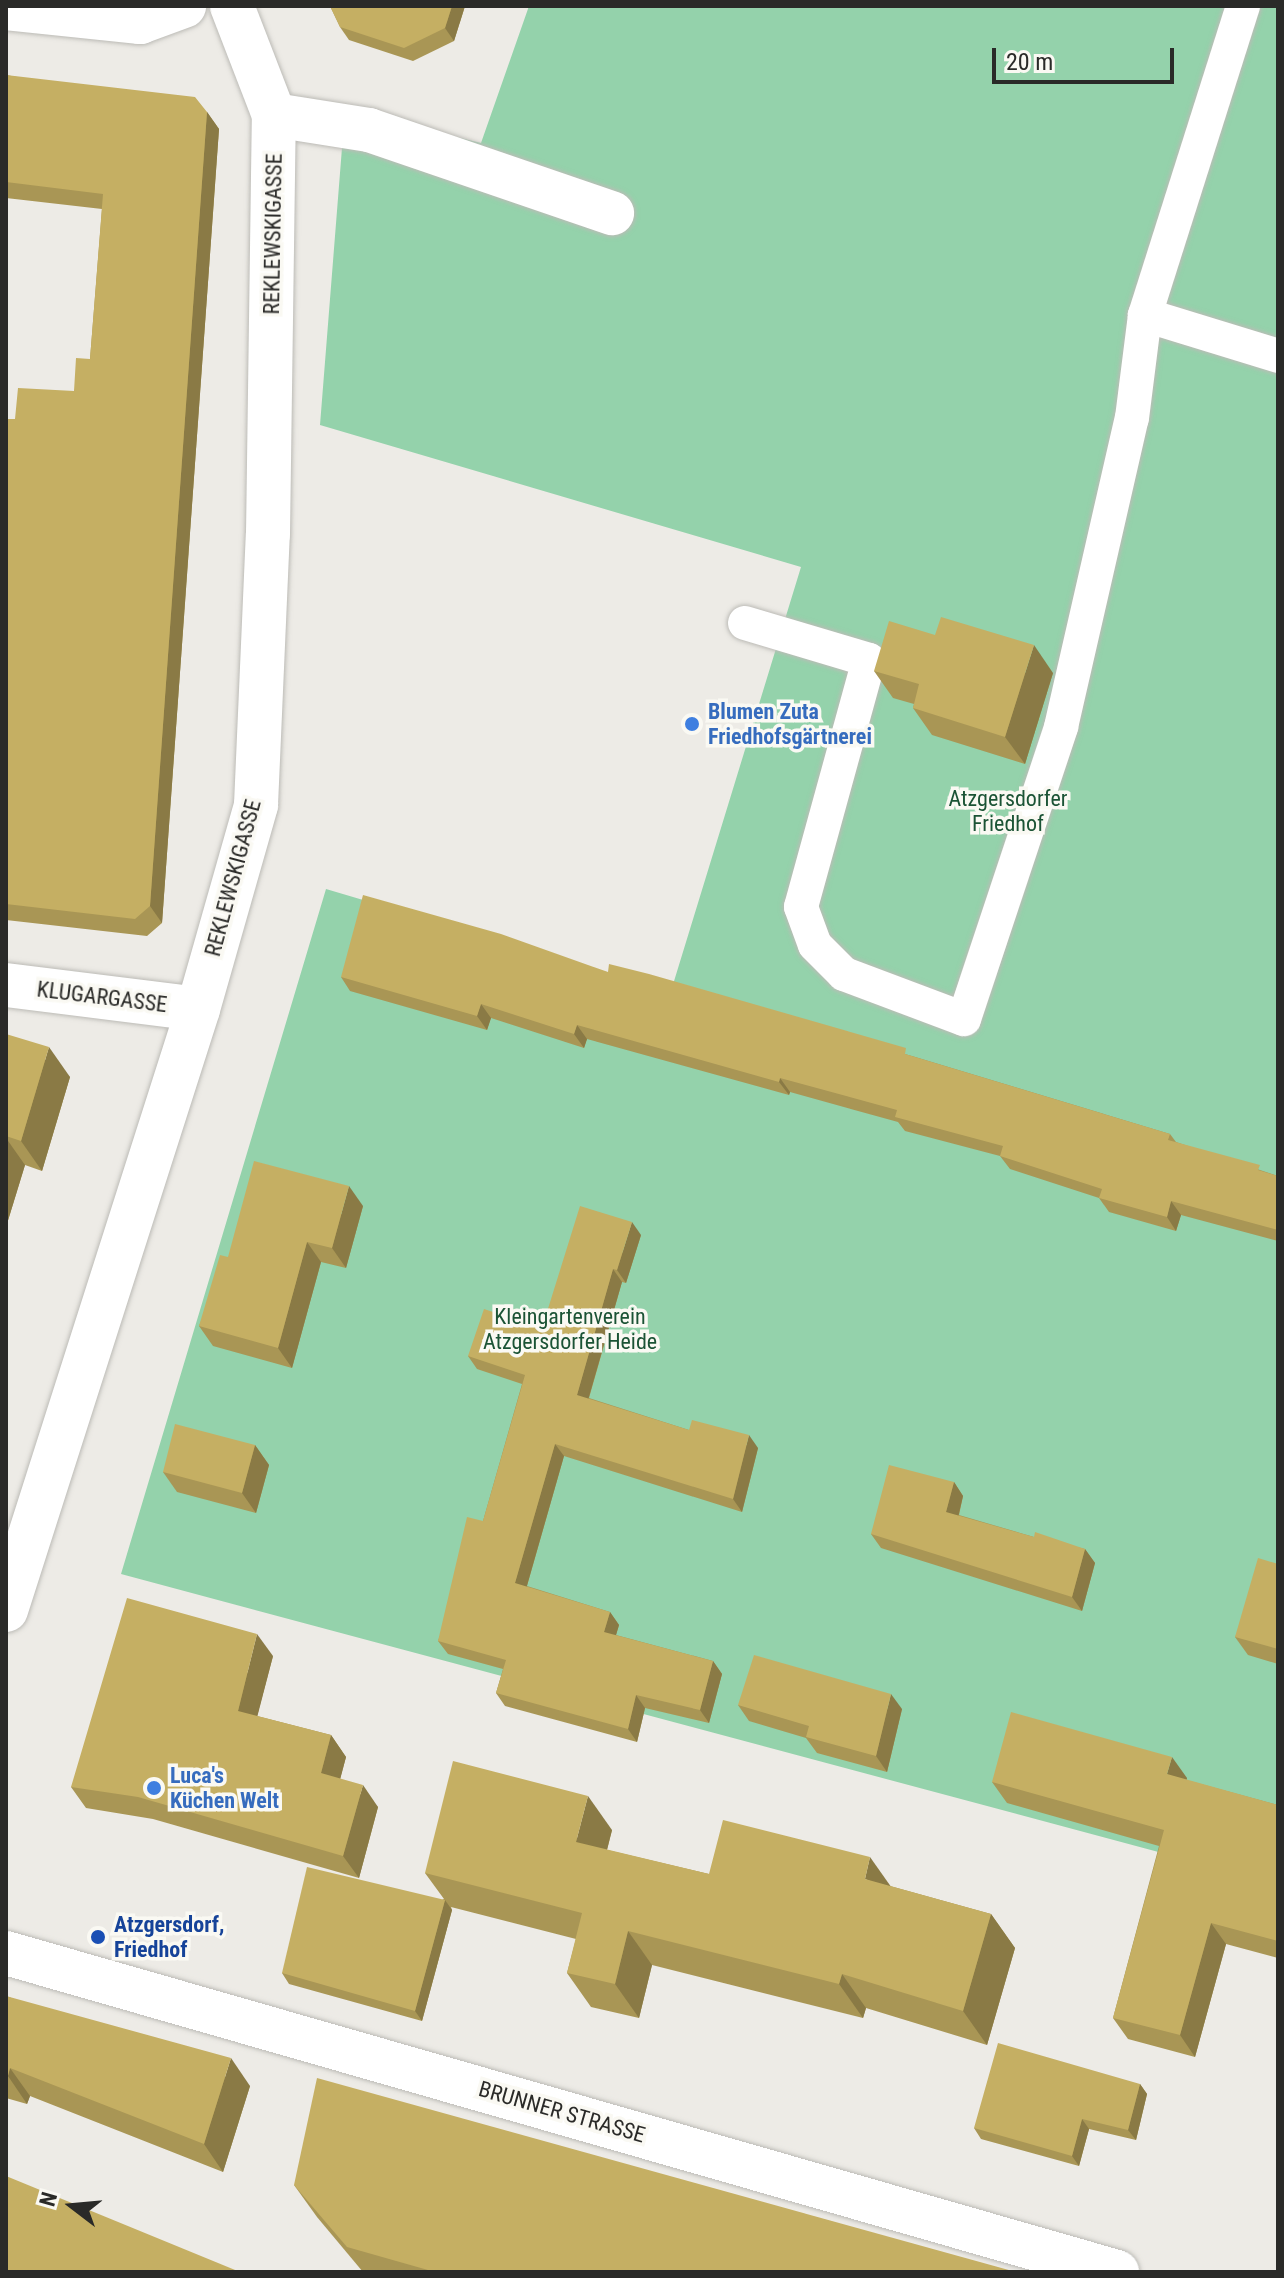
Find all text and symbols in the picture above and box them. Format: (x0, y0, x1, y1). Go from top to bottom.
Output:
scale bar (996, 32, 1178, 82)
text: 20 m (1006, 48, 1053, 76)
street label: REKLEWSKIGASSE (258, 153, 288, 315)
place label: Blumen Zuta Friedhofsgärtnerei (708, 698, 872, 750)
marker: Blumen Zuta Friedhofsgärtnerei (683, 715, 701, 733)
park label: Atzgersdorfer Friedhof (949, 785, 1067, 836)
street label: REKLEWSKIGASSE (199, 797, 267, 959)
street label: KLUGARGASSE (35, 976, 169, 1018)
park label: Kleingartenverein Atzgersdorfer Heide (483, 1303, 657, 1354)
place label: Luca's Küchen Welt (170, 1762, 279, 1814)
marker: Luca's Küchen Welt (145, 1779, 163, 1797)
place label: Atzgersdorf, Friedhof (114, 1911, 224, 1962)
marker: Atzgersdorf, Friedhof (89, 1928, 107, 1946)
street label: BRUNNER STRASSE (476, 2076, 648, 2148)
north arrow (32, 2166, 112, 2246)
text: N (35, 2189, 62, 2209)

